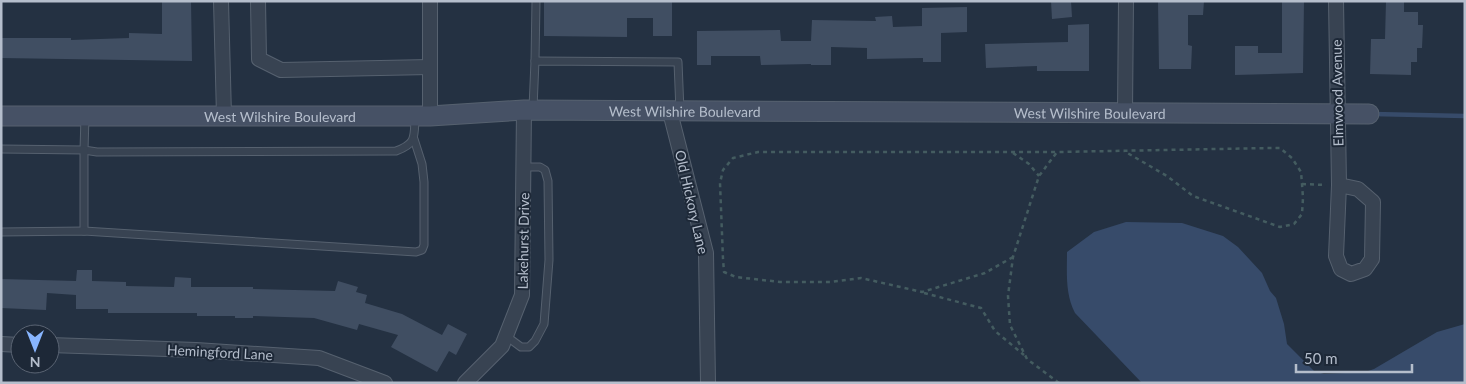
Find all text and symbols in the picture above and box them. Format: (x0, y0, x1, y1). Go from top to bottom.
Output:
street label: Elmwood Avenue (1328, 39, 1346, 147)
street label: West Wilshire Boulevard (609, 102, 761, 120)
street label: West Wilshire Boulevard (1014, 104, 1166, 122)
street label: West Wilshire Boulevard (204, 108, 356, 125)
street label: Old Hickory Lane (672, 148, 712, 256)
street label: Lakehurst Drive (514, 192, 532, 290)
north arrow (10, 324, 60, 374)
street label: Hemingford Lane (167, 341, 273, 363)
scale bar (1296, 342, 1412, 374)
text: 50 m (1304, 349, 1338, 367)
text: N (30, 354, 40, 371)

